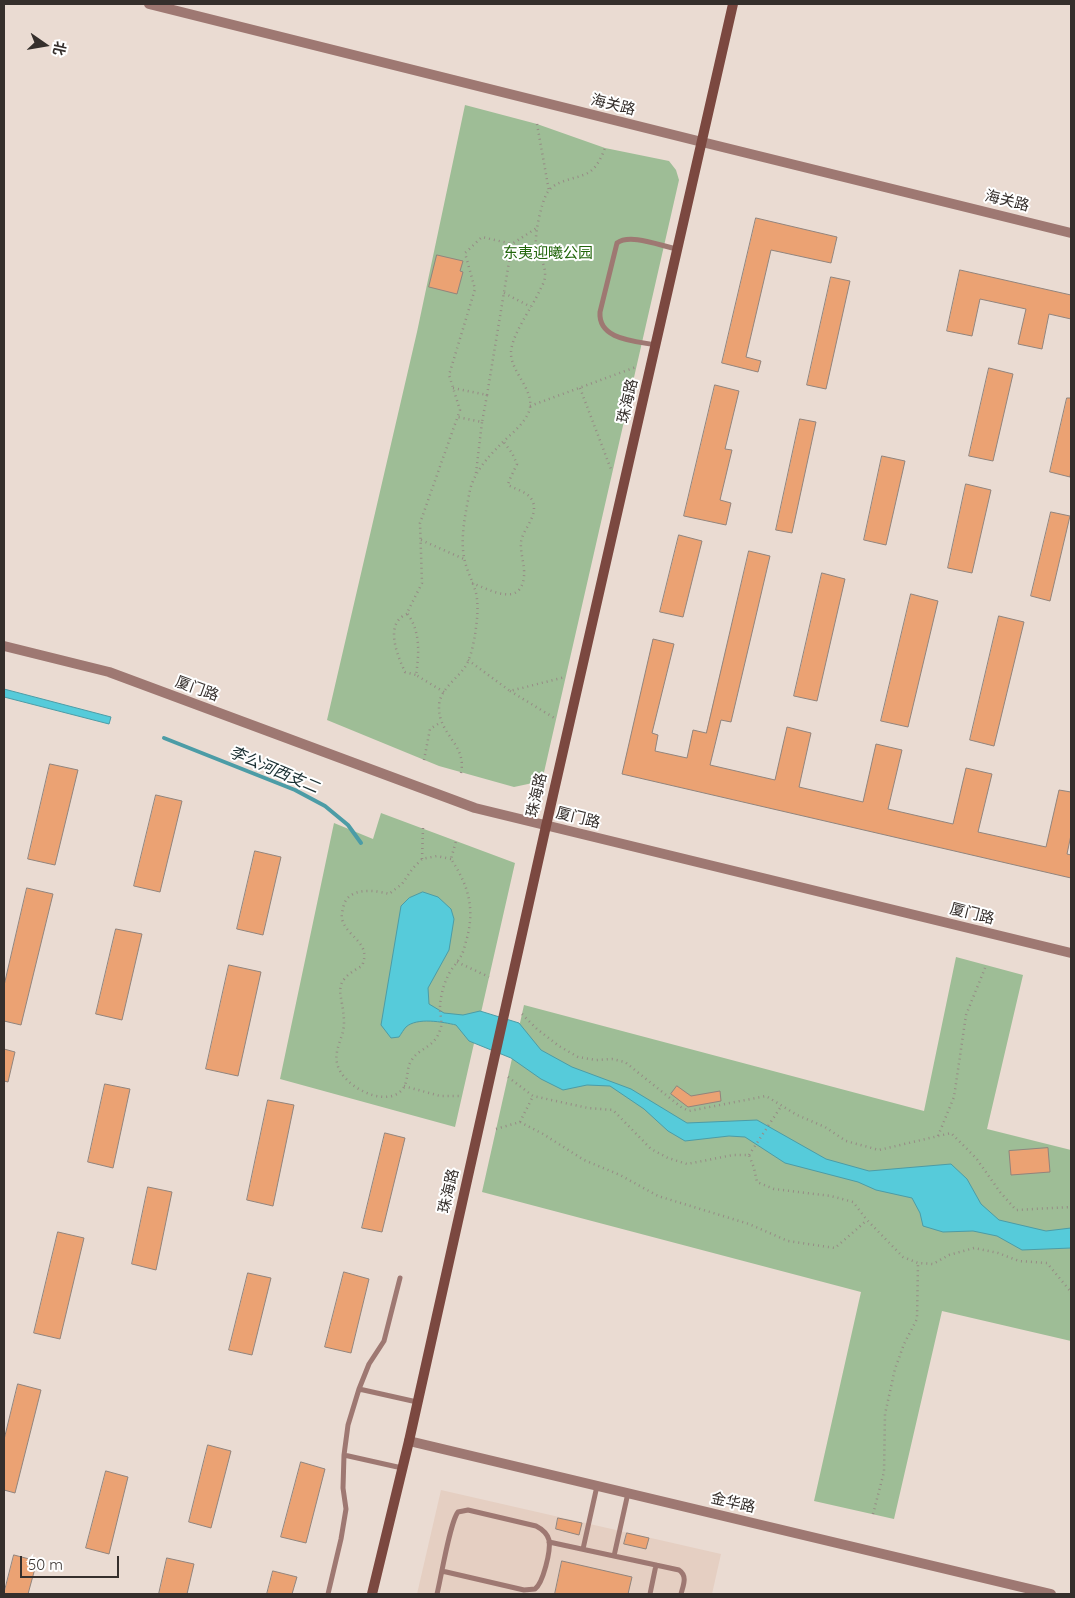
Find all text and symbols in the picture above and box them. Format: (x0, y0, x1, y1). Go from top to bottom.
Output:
north arrow (20, 20, 70, 70)
text: 北 (49, 40, 70, 57)
street label: 海关路 (589, 91, 637, 119)
street label: 海关路 (983, 187, 1031, 215)
park label: 东夷迎曦公园 (503, 244, 593, 262)
street label: 珠海路 (614, 377, 642, 425)
street label: 厦门路 (173, 673, 221, 705)
water label: 李公河西支二 (226, 742, 322, 798)
street label: 珠海路 (523, 771, 551, 819)
street label: 厦门路 (554, 804, 602, 832)
street label: 厦门路 (948, 900, 996, 928)
street label: 珠海路 (435, 1167, 463, 1215)
street label: 金华路 (709, 1489, 757, 1517)
scale bar (22, 1546, 121, 1578)
text: 50 m (28, 1555, 63, 1574)

